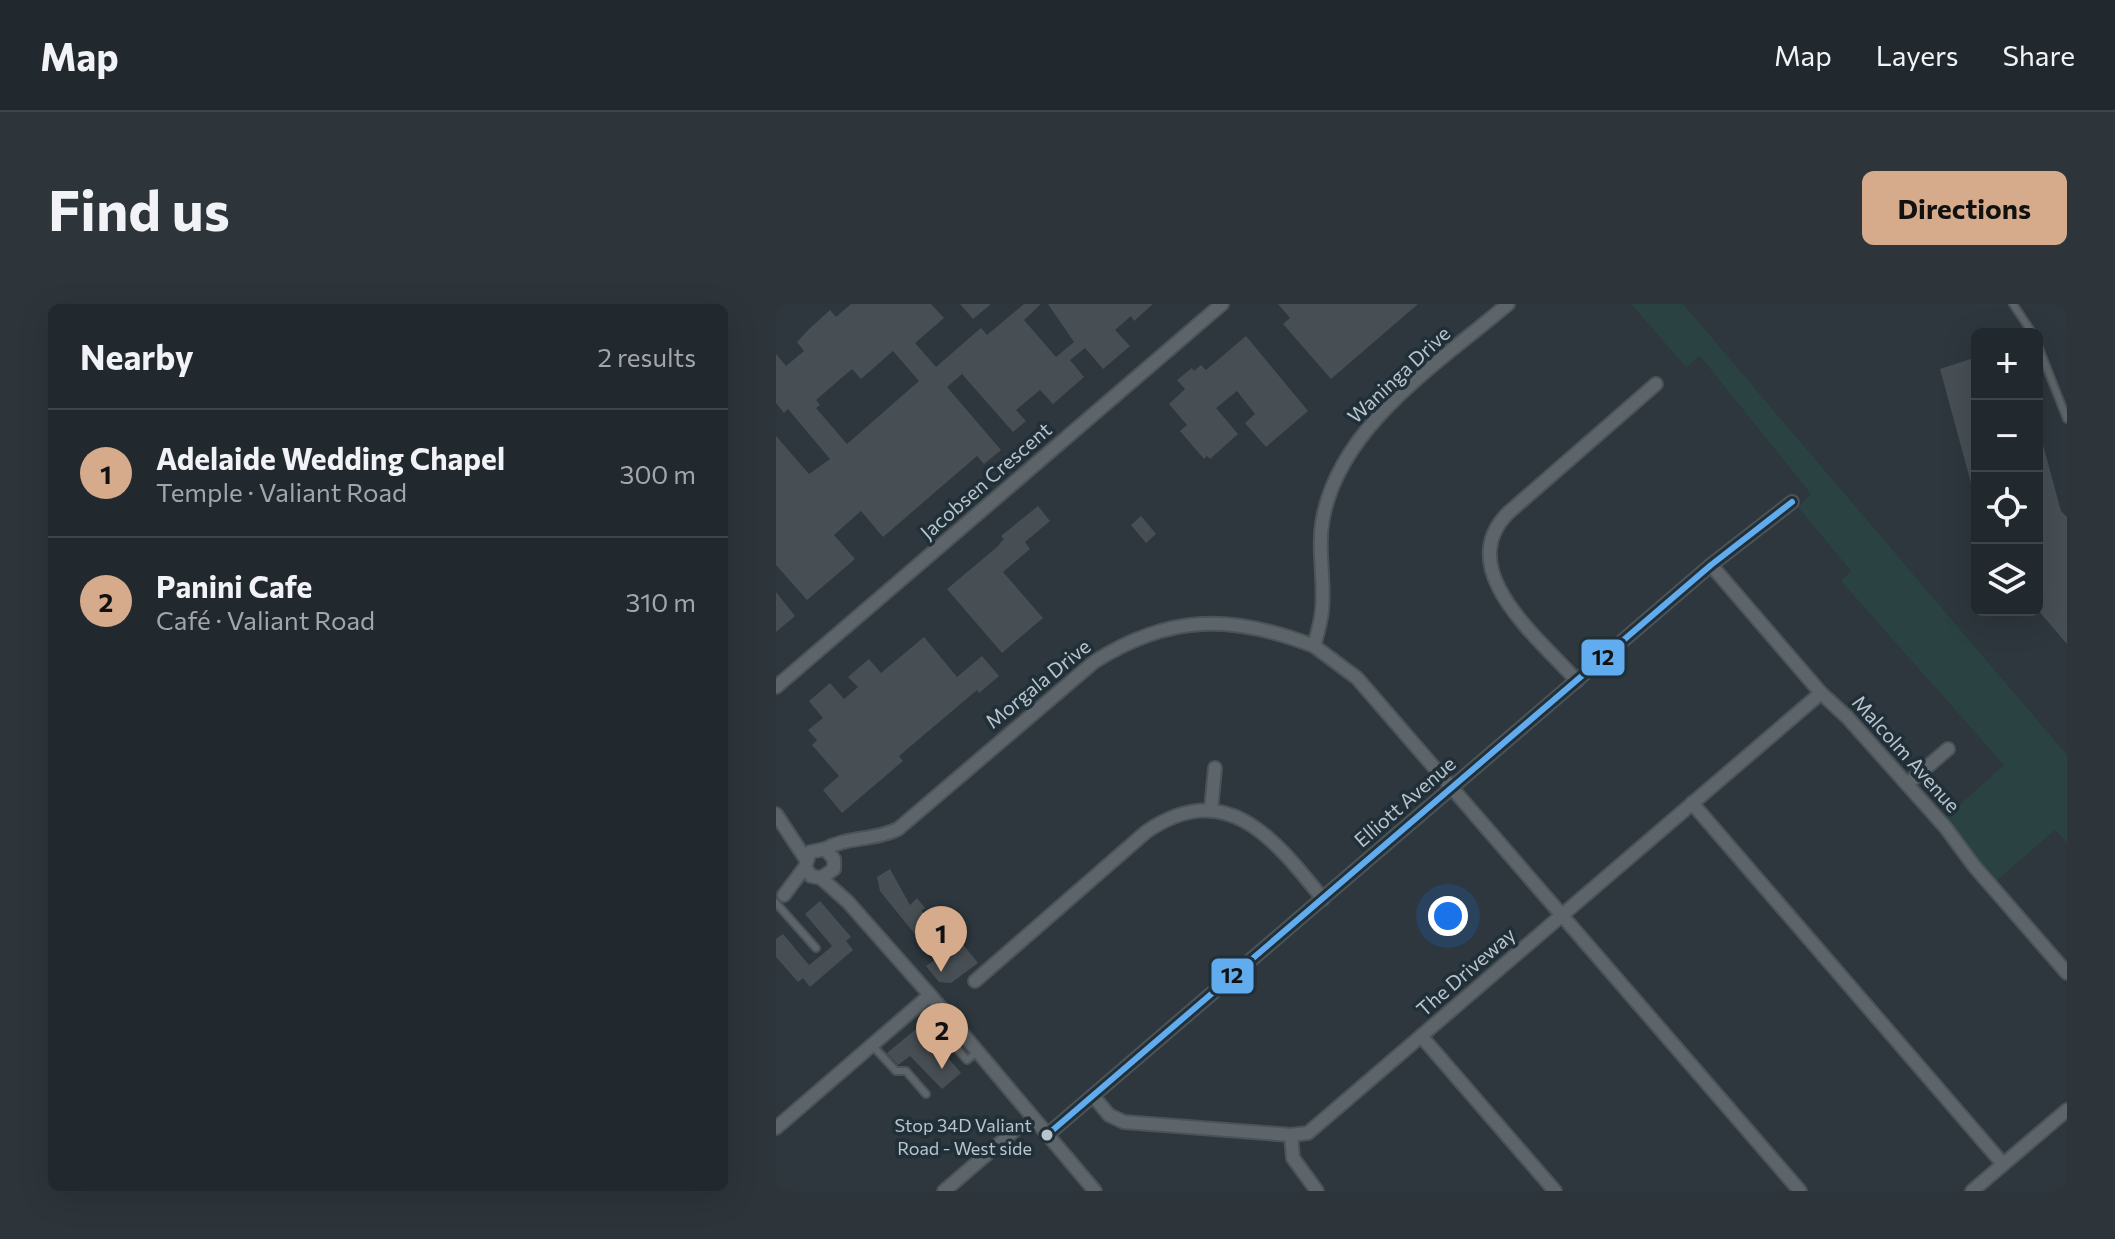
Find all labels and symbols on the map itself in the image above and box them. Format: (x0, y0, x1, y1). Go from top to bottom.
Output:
street label: Waninga Drive (1342, 321, 1454, 428)
street label: Jacobsen Crescent (915, 417, 1056, 544)
street label: Morgala Drive (980, 634, 1095, 733)
line badge: 12 (1580, 638, 1626, 677)
text: 12 (1592, 643, 1614, 670)
street label: Malcolm Avenue (1848, 690, 1966, 817)
street label: Elliott Avenue (1349, 751, 1460, 852)
your location (1428, 896, 1468, 936)
pin: 1 (915, 906, 967, 972)
street label: The Driveway (1411, 922, 1520, 1021)
line badge: 12 (1210, 957, 1255, 995)
text: 12 (1221, 961, 1243, 988)
pin: 2 (916, 1003, 968, 1069)
place label: Stop 34D Valiant Road - West side (895, 1114, 1032, 1159)
marker: Stop 34D Valiant Road - West side (1039, 1127, 1055, 1143)

